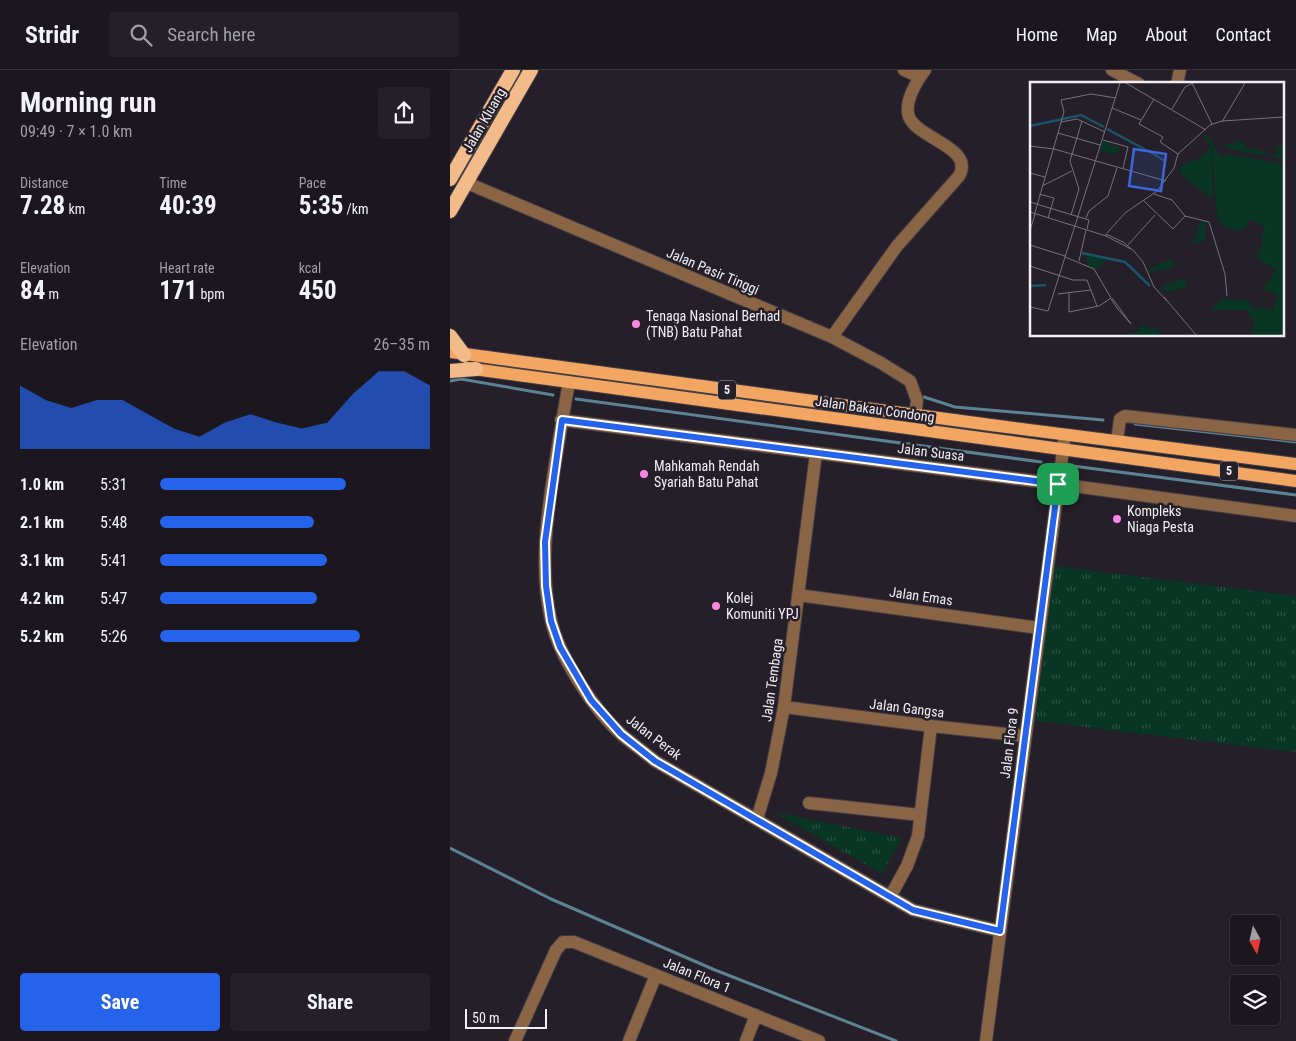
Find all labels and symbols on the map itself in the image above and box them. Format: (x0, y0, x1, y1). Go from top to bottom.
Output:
inset map (1030, 82, 1284, 336)
street label: Jalan Kluang (459, 85, 509, 155)
street label: Jalan Pasir Tinggi (664, 244, 762, 298)
place label: Tenaga Nasional Berhad (TNB) Batu Pahat (646, 308, 780, 341)
marker: Tenaga Nasional Berhad (TNB) Batu Pahat (630, 318, 642, 330)
road number: 5 (718, 380, 736, 400)
street label: Jalan Bakau Condong (814, 393, 936, 425)
street label: Jalan Suasa (897, 440, 965, 464)
place label: Mahkamah Rendah Syariah Batu Pahat (654, 458, 759, 490)
road number: 5 (1220, 462, 1238, 481)
pin (1037, 463, 1079, 505)
marker: Mahkamah Rendah Syariah Batu Pahat (638, 468, 650, 480)
place label: Kompleks Niaga Pesta (1127, 503, 1194, 535)
marker: Kompleks Niaga Pesta (1111, 513, 1123, 525)
street label: Jalan Emas (888, 584, 954, 608)
place label: Kolej Komuniti YPJ (726, 590, 799, 622)
marker: Kolej Komuniti YPJ (710, 600, 722, 612)
street label: Jalan Tembaga (758, 637, 786, 723)
street label: Jalan Gangsa (869, 695, 945, 721)
street label: Jalan Flora 9 (997, 707, 1021, 779)
street label: Jalan Perak (623, 711, 685, 763)
north arrow (1230, 915, 1280, 965)
street label: Jalan Flora 1 (661, 954, 733, 996)
scale bar (465, 1006, 548, 1029)

